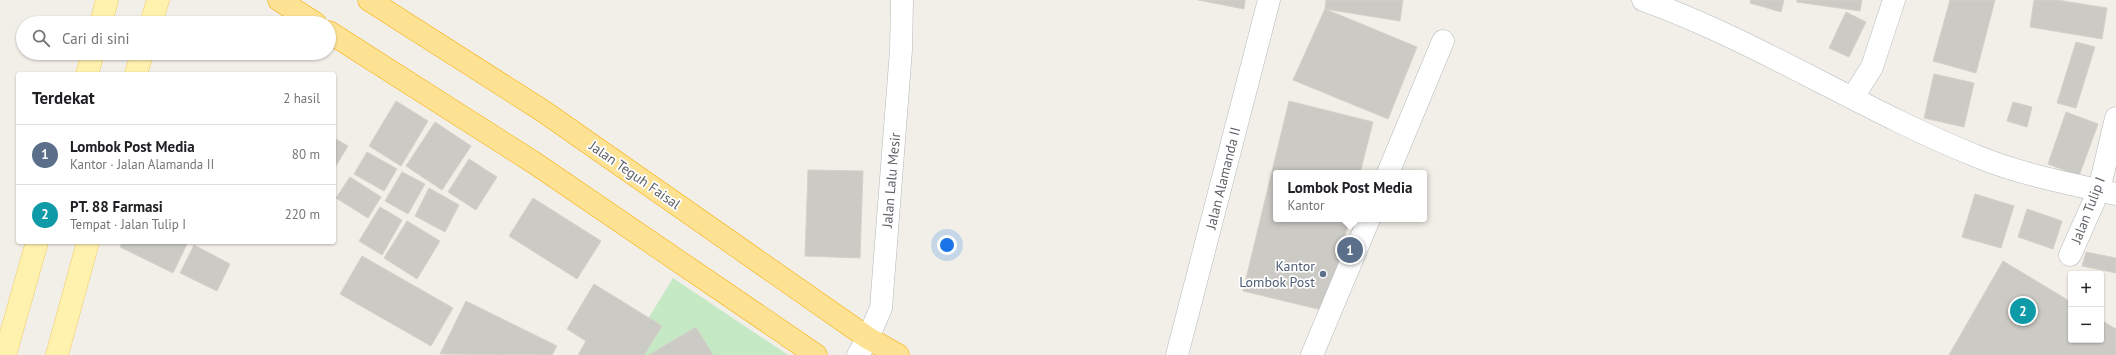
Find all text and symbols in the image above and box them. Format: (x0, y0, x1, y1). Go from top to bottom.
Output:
search box (16, 16, 336, 60)
icon: search (30, 27, 52, 49)
text: Cari di sini (62, 29, 130, 48)
text: Terdekat (32, 87, 95, 109)
text: 2 hasil (283, 90, 320, 107)
street label: Jalan Alamanda II (1201, 125, 1244, 232)
street label: Jalan Lalu Mesir (878, 132, 904, 229)
street label: Jalan Teguh Faisal (585, 136, 684, 213)
text: Lombok Post Media (70, 137, 195, 156)
text: 1 (41, 146, 49, 163)
text: 80 m (292, 146, 320, 163)
text: Kantor · Jalan Alamanda II (70, 156, 214, 173)
popup (1273, 170, 1427, 222)
street label: Jalan Tulip I (2067, 174, 2109, 247)
text: Lombok Post Media (1288, 178, 1412, 197)
text: PT. 88 Farmasi (70, 197, 163, 216)
text: Kantor (1288, 197, 1324, 214)
text: 2 (41, 206, 49, 223)
text: 220 m (285, 206, 320, 223)
text: Tempat · Jalan Tulip I (70, 216, 186, 233)
your location (937, 235, 957, 255)
pin: 1 (1337, 235, 1363, 265)
place label: Kantor Lombok Post (1239, 257, 1315, 291)
marker: Kantor Lombok Post (1318, 269, 1328, 279)
map controls (2068, 271, 2104, 343)
button: + (2068, 271, 2104, 307)
pin: 2 (2010, 296, 2036, 326)
button: − (2068, 307, 2104, 343)

